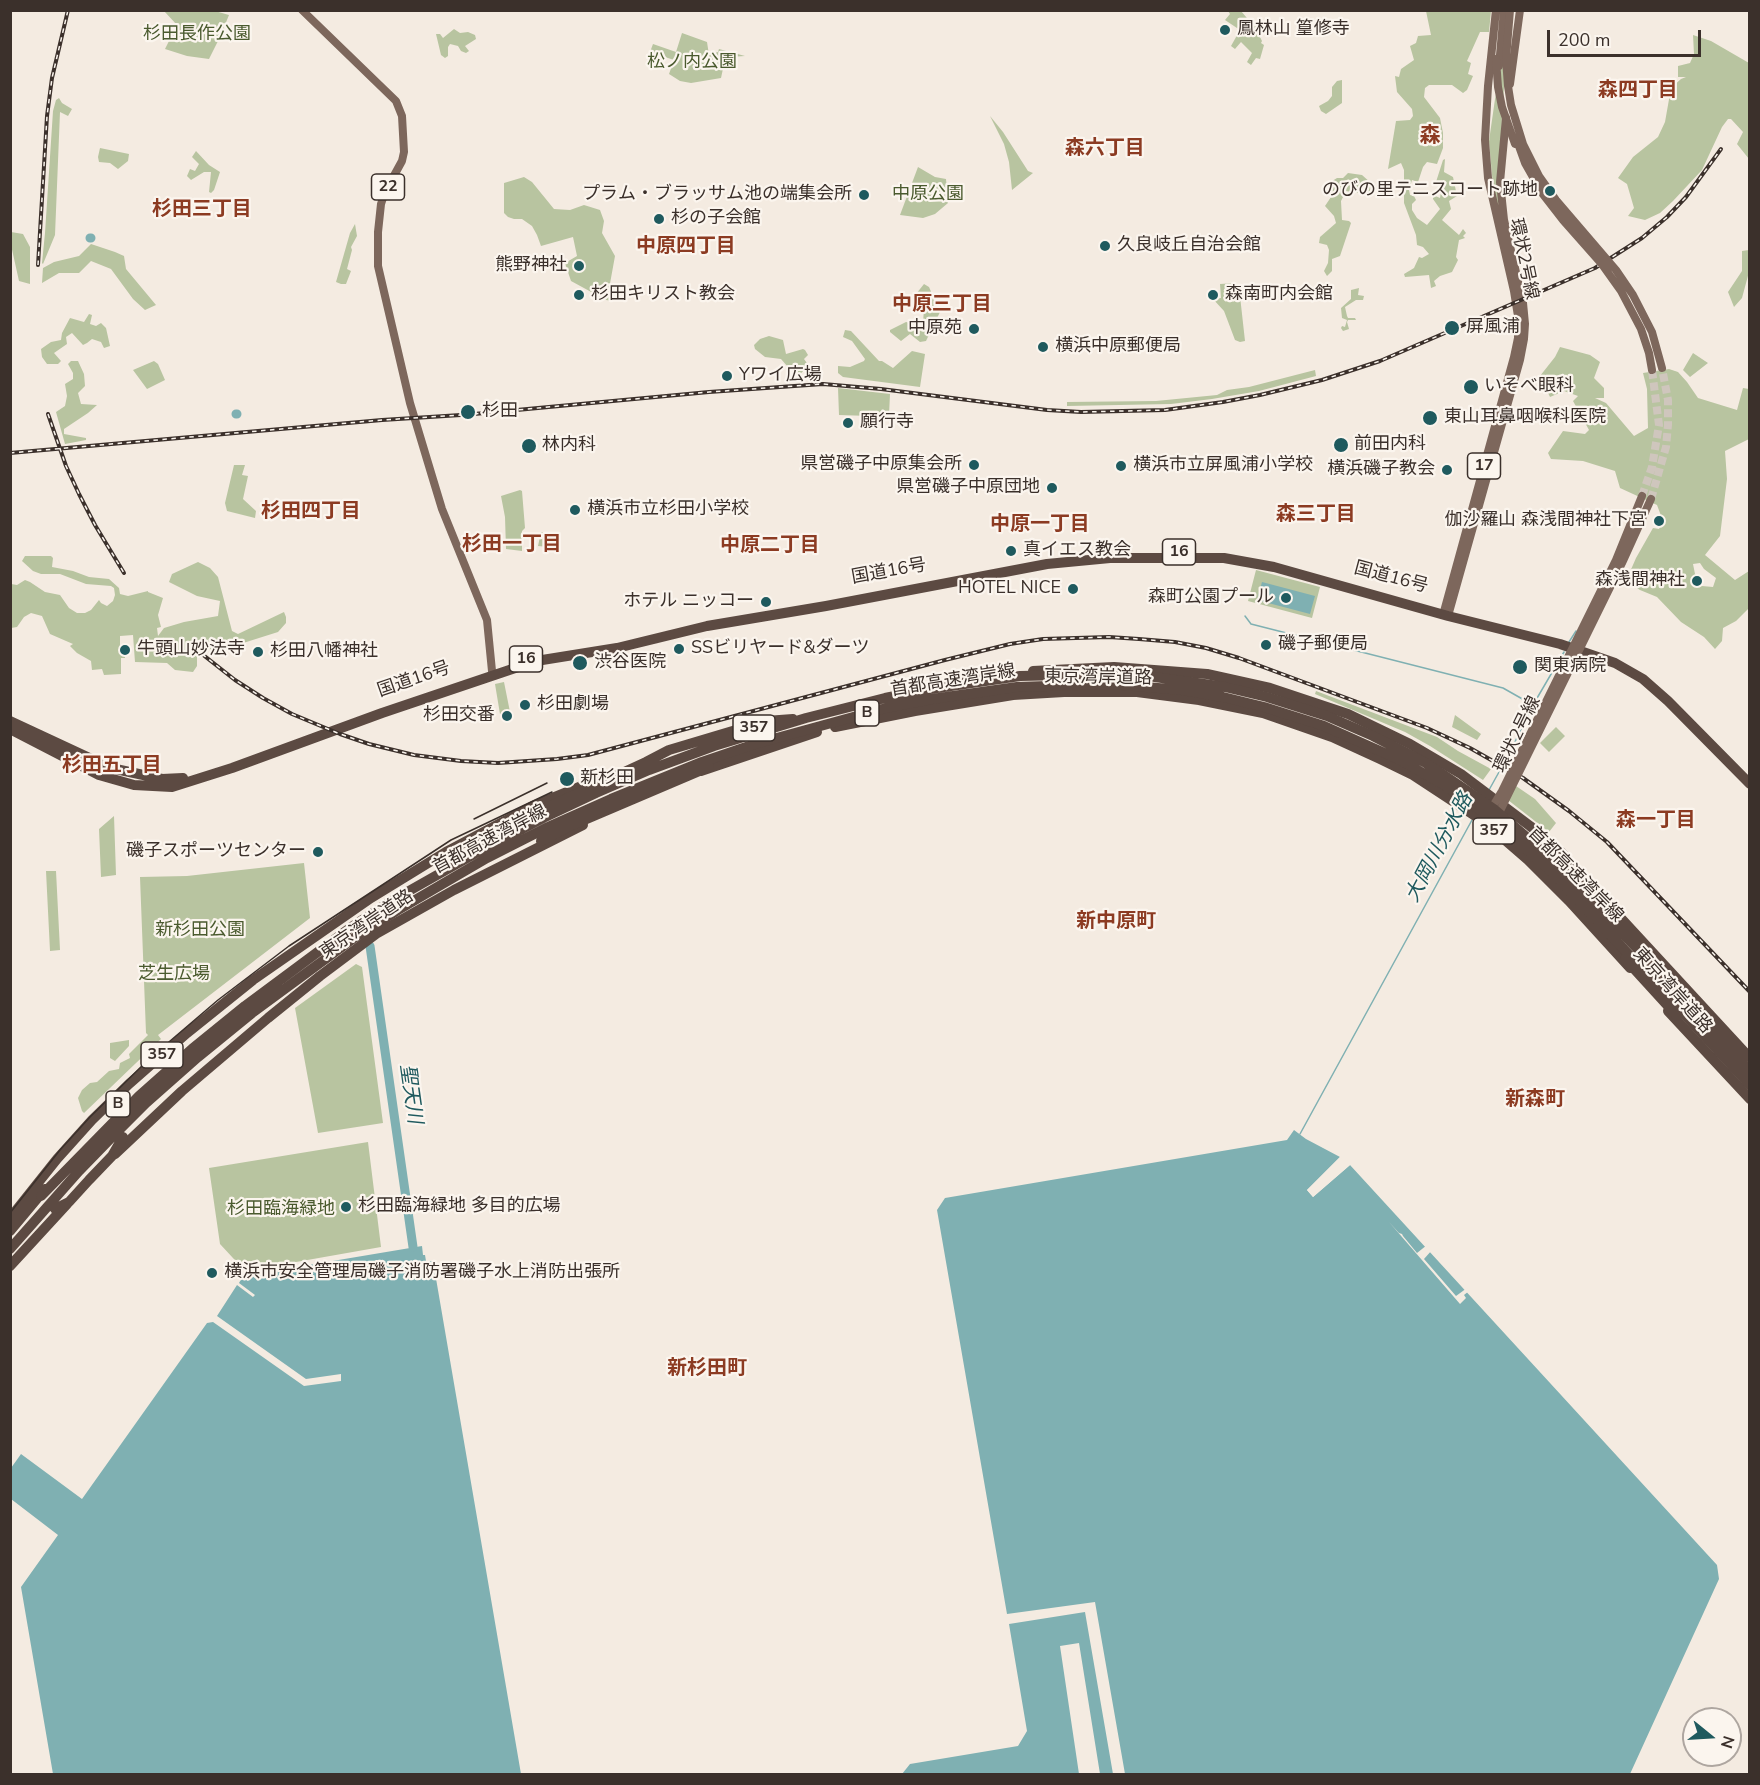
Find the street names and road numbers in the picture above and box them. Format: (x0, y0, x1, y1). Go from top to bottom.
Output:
road number: 22 (372, 174, 404, 200)
street label: 環状2号線 (1504, 216, 1542, 302)
road number: 17 (1468, 453, 1500, 479)
road number: 16 (1162, 539, 1196, 565)
street label: 国道16号 (850, 555, 928, 589)
street label: 国道16号 (1352, 558, 1430, 598)
road number: 16 (510, 646, 542, 672)
street label: 国道16号 (375, 657, 453, 703)
street label: 首都高速湾岸線 (889, 660, 1017, 702)
street label: 東京湾岸道路 (1044, 666, 1152, 690)
street label: 環状2号線 (1490, 693, 1546, 777)
road number: B (855, 700, 879, 726)
road number: 357 (733, 715, 775, 741)
street label: 首都高速湾岸線 (429, 801, 551, 879)
road number: 357 (1473, 818, 1515, 844)
street label: 首都高速湾岸線 (1523, 823, 1627, 927)
street label: 東京湾岸道路 (316, 886, 418, 964)
street label: 東京湾岸道路 (1628, 944, 1716, 1038)
road number: 357 (141, 1042, 183, 1068)
road number: B (106, 1091, 130, 1117)

